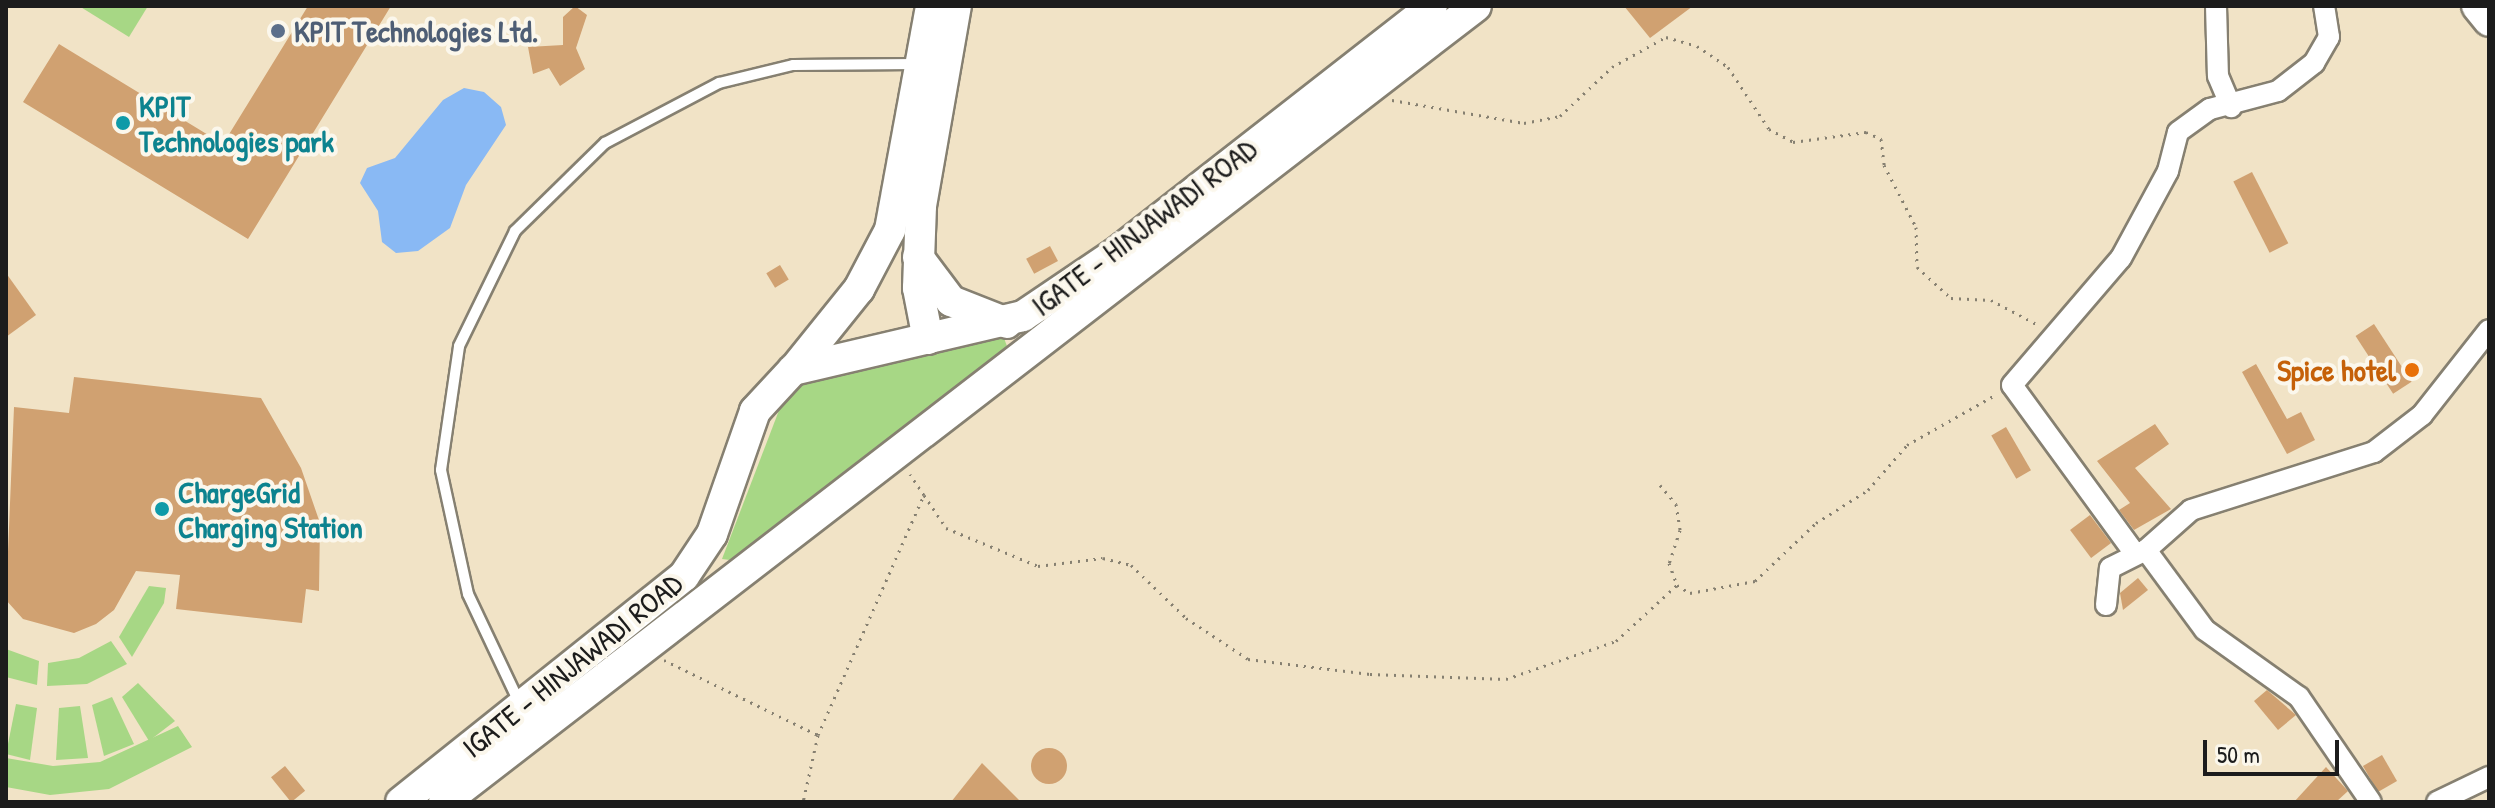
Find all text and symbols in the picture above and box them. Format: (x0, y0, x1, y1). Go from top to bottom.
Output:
place label: KPIT Technologies Ltd. (294, 13, 538, 49)
marker: KPIT Technologies Ltd. (269, 22, 287, 40)
place label: KPIT Technologies park (139, 88, 334, 158)
marker: KPIT Technologies park (114, 114, 132, 132)
street label: IGATE - HINJAWADI ROAD (1024, 131, 1264, 323)
place label: Spice hotel (2277, 352, 2396, 388)
marker: Spice hotel (2403, 361, 2421, 379)
place label: ChargeGrid Charging Station (178, 474, 363, 544)
marker: ChargeGrid Charging Station (153, 500, 171, 518)
street label: IGATE - HINJAWADI ROAD (455, 565, 689, 765)
scale bar (2207, 724, 2343, 774)
text: 50 m (2217, 738, 2260, 770)

